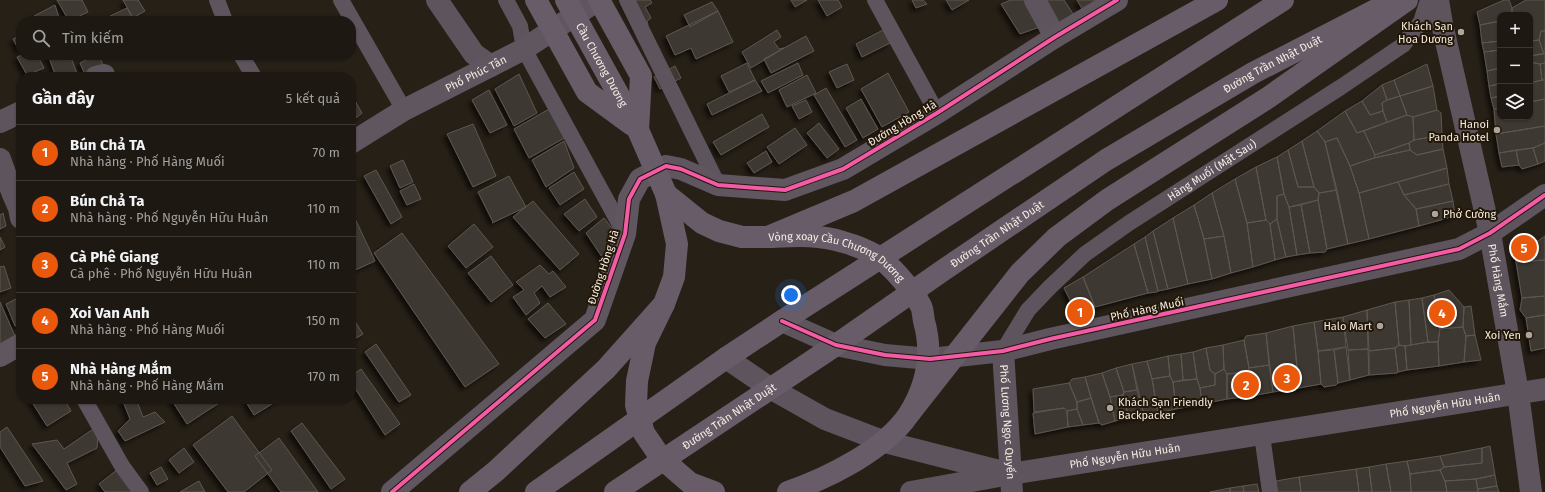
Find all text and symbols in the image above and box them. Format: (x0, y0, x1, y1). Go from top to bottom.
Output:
map controls (1497, 12, 1533, 120)
button: + (1497, 12, 1533, 48)
search box (16, 16, 356, 60)
place label: Khách Sạn Hoa Dương (1398, 20, 1453, 46)
street label: Cầu Chương Dương (573, 21, 630, 110)
icon: search (30, 27, 52, 49)
marker: Khách Sạn Hoa Dương (1456, 27, 1466, 37)
text: Tìm kiếm (62, 29, 124, 47)
street label: Đường Trần Nhật Duật (1221, 33, 1324, 96)
button: − (1497, 48, 1533, 84)
street label: Phố Phúc Tân (443, 53, 509, 95)
button: layers (1497, 84, 1533, 120)
text: Gần đây (32, 88, 94, 109)
text: 5 kết quả (286, 91, 340, 106)
street label: Đường Hồng Hà (866, 98, 939, 149)
place label: Hanoi Panda Hotel (1428, 118, 1489, 144)
marker: Hanoi Panda Hotel (1492, 125, 1502, 135)
text: Bún Chả TA (70, 136, 145, 154)
street label: Hàng Muối (Mặt Sau) (1165, 137, 1259, 204)
text: 1 (42, 145, 48, 160)
text: 70 m (313, 145, 340, 160)
text: Nhà hàng · Phố Hàng Muối (70, 154, 225, 169)
text: Bún Chả Ta (70, 192, 145, 210)
street label: Đường Trần Nhật Duật (948, 198, 1046, 271)
text: 2 (42, 201, 48, 216)
text: 110 m (307, 201, 340, 216)
place label: Phở Cường (1443, 208, 1496, 221)
marker: Phở Cường (1430, 209, 1440, 219)
text: Nhà hàng · Phố Nguyễn Hữu Huân (70, 210, 268, 225)
street label: Đường Hồng Hà (585, 228, 622, 306)
street label: Vòng xoay Cầu Chương Dương (768, 230, 907, 285)
pin: 5 (1511, 233, 1537, 263)
street label: Phố Hàng Mắm (1485, 243, 1511, 318)
text: Cà Phê Giang (70, 248, 159, 266)
text: 3 (42, 257, 48, 272)
text: 110 m (307, 257, 340, 272)
text: Cà phê · Phố Nguyễn Hữu Huân (70, 266, 252, 281)
your location (781, 285, 801, 305)
street label: Phố Hàng Muối (1109, 295, 1185, 324)
pin: 1 (1067, 297, 1093, 327)
pin: 4 (1429, 298, 1455, 328)
text: Xoi Van Anh (70, 304, 150, 322)
text: 4 (41, 313, 49, 328)
text: 150 m (306, 313, 340, 328)
place label: Halo Mart (1323, 320, 1372, 333)
marker: Halo Mart (1375, 321, 1385, 331)
text: Nhà hàng · Phố Hàng Muối (70, 322, 225, 337)
place label: Xoi Yen (1485, 329, 1521, 342)
marker: Xoi Yen (1524, 330, 1534, 340)
text: Nhà Hàng Mắm (70, 360, 172, 378)
pin: 3 (1274, 363, 1300, 393)
street label: Phố Lương Ngọc Quyến (997, 364, 1017, 480)
text: 5 (42, 369, 48, 384)
text: 170 m (307, 369, 340, 384)
pin: 2 (1233, 370, 1259, 400)
text: Nhà hàng · Phố Hàng Mắm (70, 378, 224, 393)
street label: Đường Trần Nhật Duật (680, 381, 779, 452)
street label: Phố Nguyễn Hữu Huân (1389, 390, 1501, 421)
place label: Khách Sạn Friendly Backpacker (1118, 396, 1213, 422)
marker: Khách Sạn Friendly Backpacker (1105, 403, 1115, 413)
street label: Phố Nguyễn Hữu Huân (1069, 441, 1181, 471)

